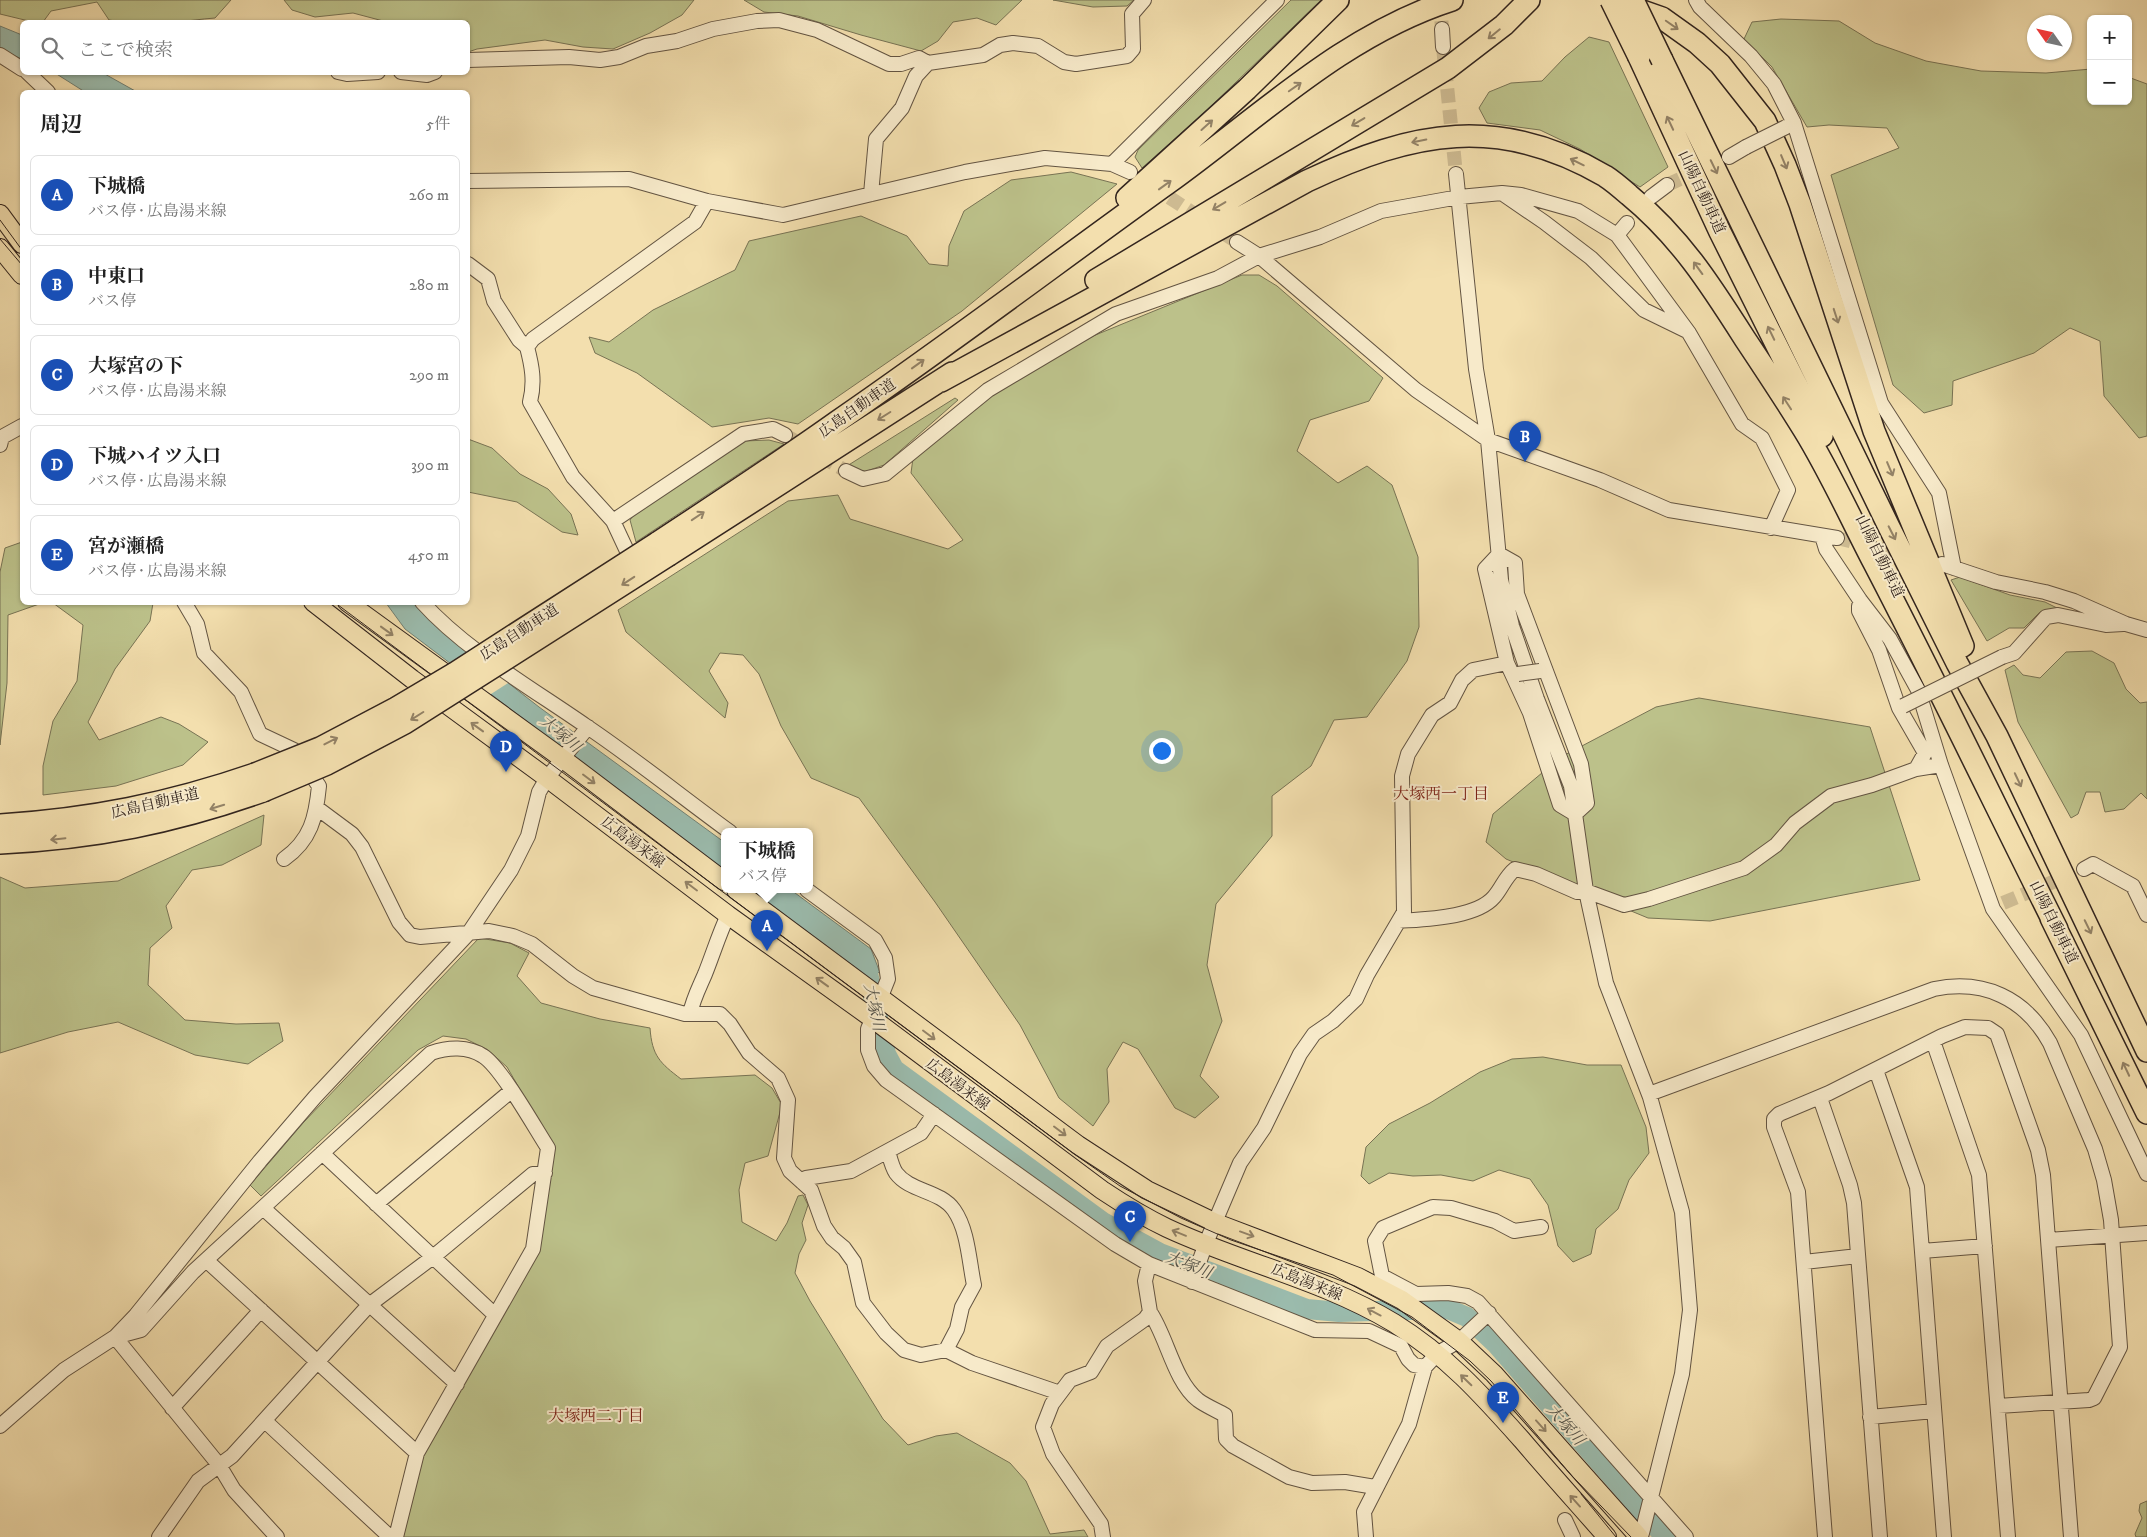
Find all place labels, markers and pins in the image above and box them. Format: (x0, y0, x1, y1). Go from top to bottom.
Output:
pin: B (1509, 421, 1541, 462)
pin: D (490, 731, 522, 772)
pin: A (751, 910, 783, 951)
pin: C (1114, 1201, 1146, 1242)
pin: E (1487, 1382, 1519, 1423)

